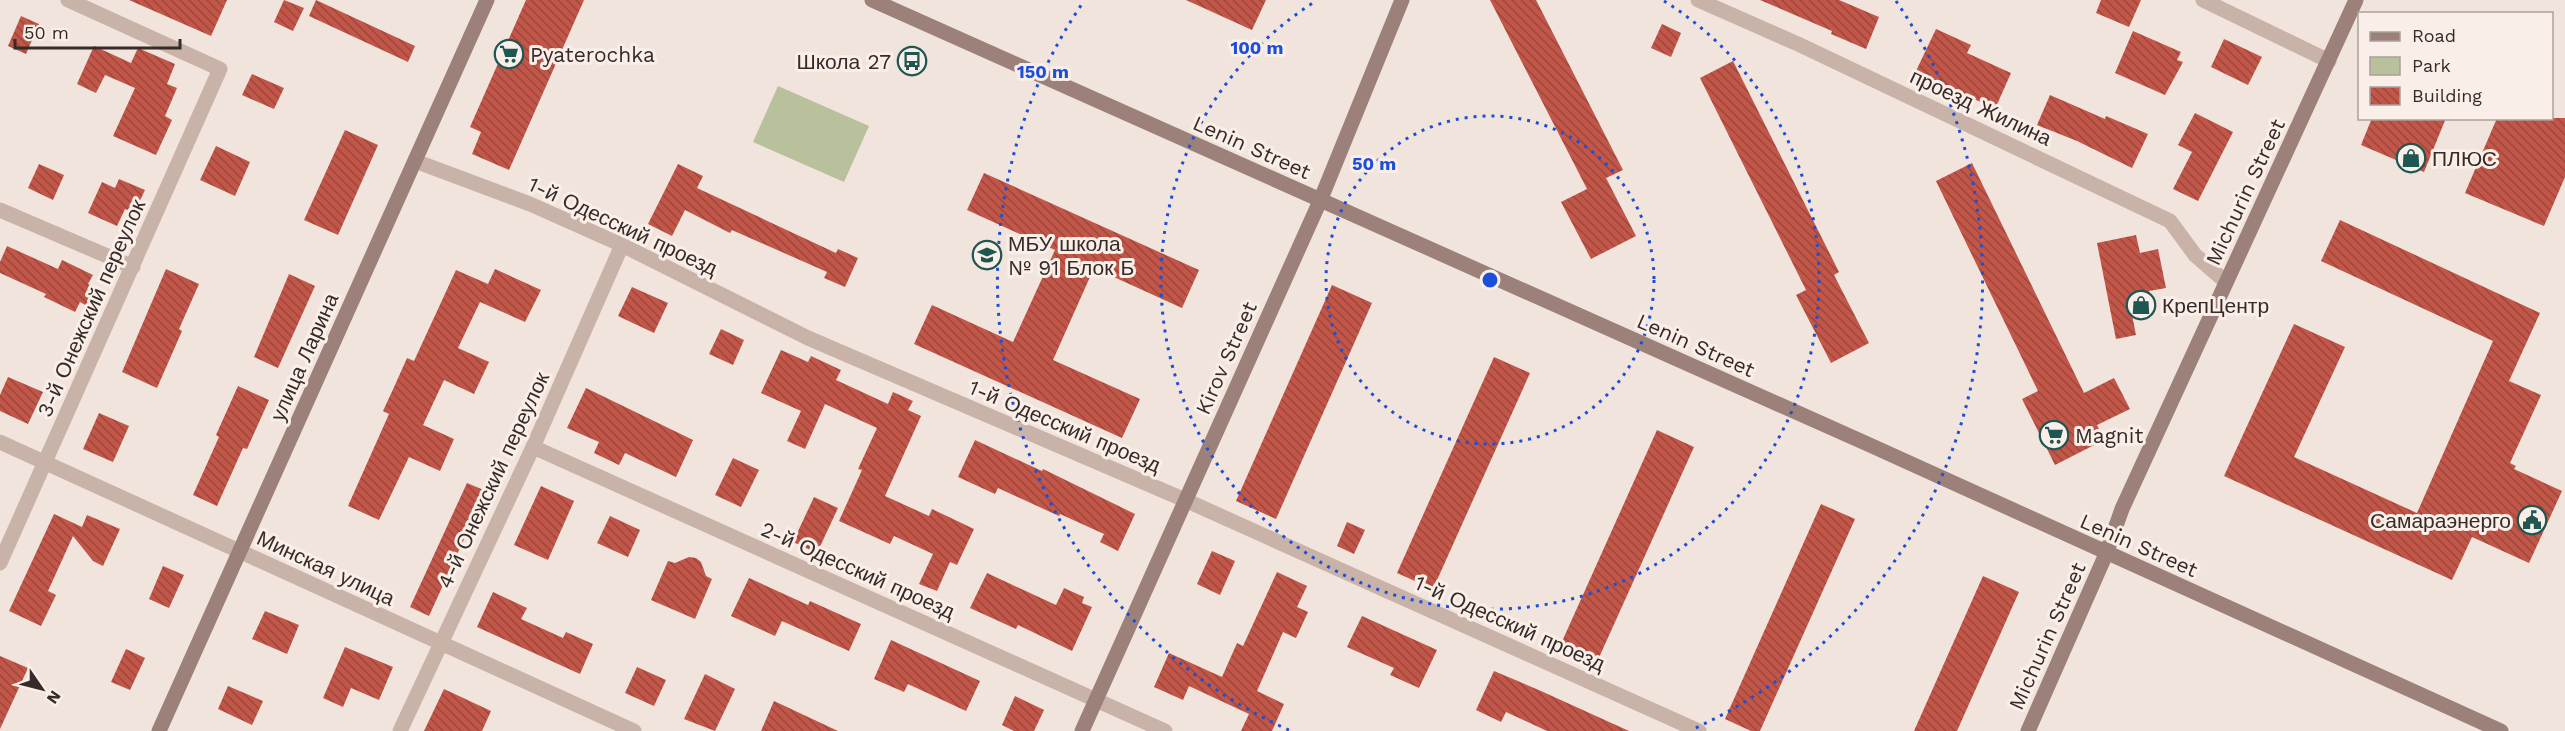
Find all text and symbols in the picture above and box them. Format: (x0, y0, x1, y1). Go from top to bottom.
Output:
scale bar (15, 12, 180, 50)
legend (2358, 12, 2553, 120)
text: 50 m (24, 22, 69, 43)
text: Road (2412, 25, 2456, 46)
text: 100 m (1230, 37, 1284, 58)
supermarket icon: Pyaterochka (493, 38, 525, 70)
place label: Pyaterochka (530, 42, 655, 67)
bus stop icon: Школа 27 (896, 45, 928, 77)
place label: Школа 27 (796, 49, 891, 74)
text: Park (2412, 55, 2451, 76)
text: 150 m (1017, 61, 1069, 82)
street label: проезд Жилина (1906, 63, 2056, 151)
text: Building (2412, 85, 2482, 106)
street label: Lenin Street (1189, 110, 1315, 184)
street label: Michurin Street (2200, 115, 2290, 269)
shop icon: ПЛЮС (2395, 142, 2427, 174)
place label: ПЛЮС (2432, 146, 2497, 171)
text: 50 m (1352, 153, 1396, 174)
street label: 1-й Одесский проезд (524, 171, 722, 281)
street label: 3-й Онежский переулок (32, 195, 151, 420)
place label: МБУ школа № 91 Блок Б (1008, 231, 1134, 280)
school or university icon: МБУ школа № 91 Блок Б (971, 239, 1003, 271)
centre of rings (1480, 270, 1500, 290)
street label: улица Ларина (265, 289, 343, 425)
shop icon: КрепЦентр (2125, 289, 2157, 321)
place label: КрепЦентр (2162, 293, 2269, 318)
street label: Kirov Street (1190, 297, 1262, 418)
street label: Lenin Street (1633, 308, 1759, 382)
street label: 4-й Онежский переулок (432, 367, 554, 592)
street label: 1-й Одесский проезд (965, 374, 1165, 478)
supermarket icon: Magnit (2038, 419, 2070, 451)
place label: Magnit (2075, 423, 2143, 448)
public building icon: Самараэнерго (2516, 504, 2548, 536)
street label: Lenin Street (2076, 508, 2202, 582)
place label: Самараэнерго (2370, 508, 2511, 533)
street label: 2-й Одесский проезд (757, 516, 959, 624)
street label: Минская улица (253, 525, 399, 611)
street label: Michurin Street (2003, 558, 2091, 714)
street label: 1-й Одесский проезд (1411, 570, 1609, 676)
north arrow (12, 659, 72, 719)
text: N (43, 687, 65, 708)

